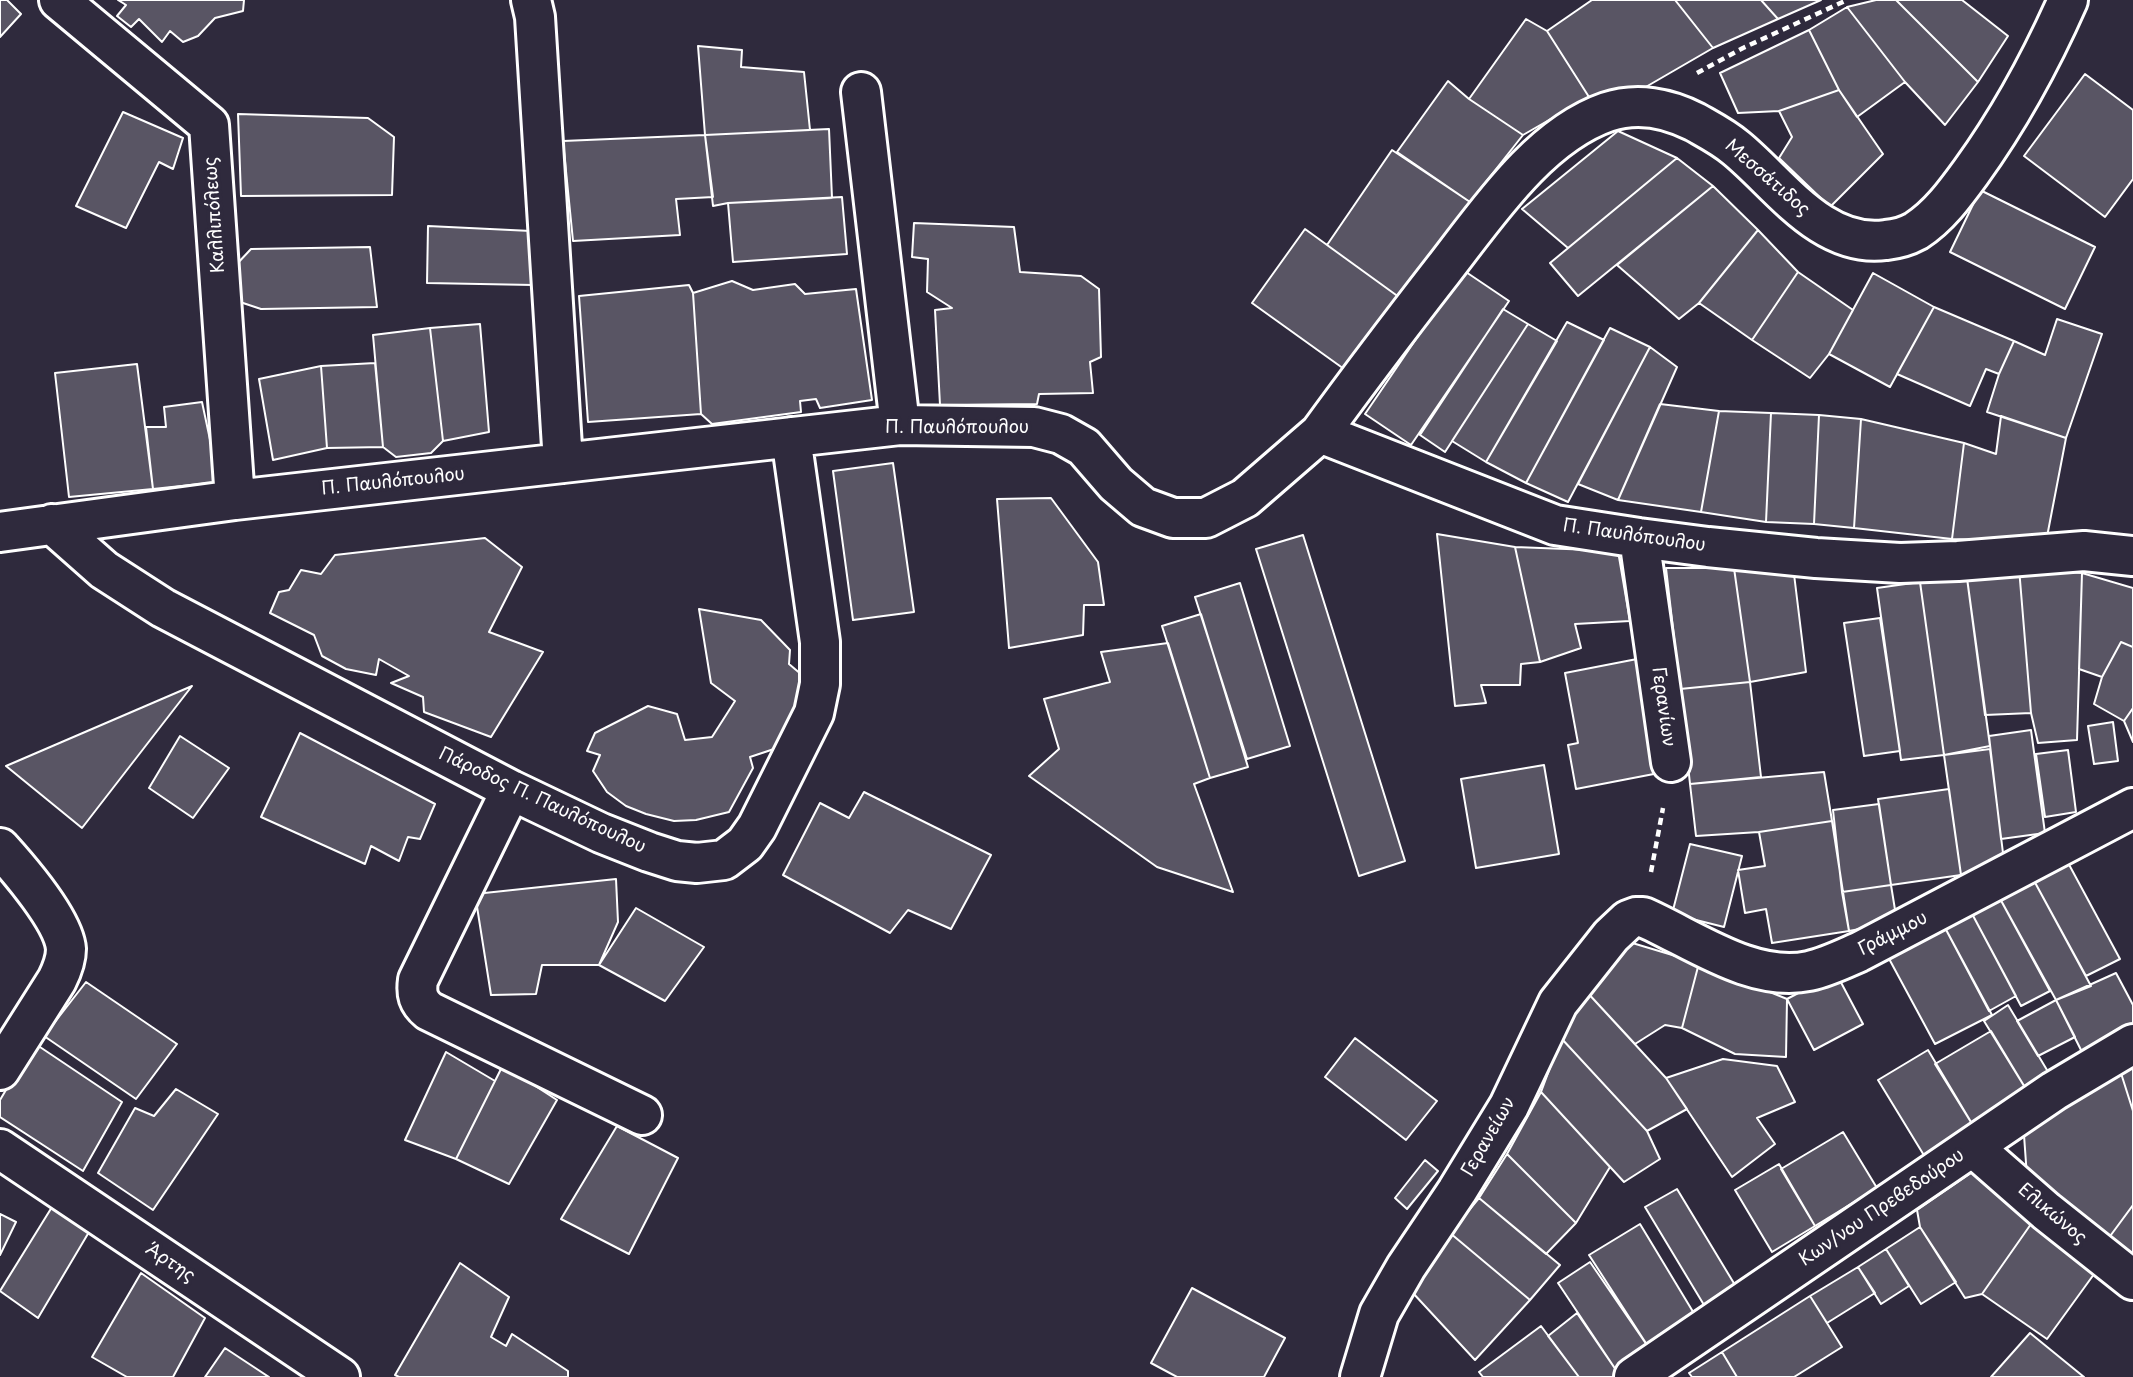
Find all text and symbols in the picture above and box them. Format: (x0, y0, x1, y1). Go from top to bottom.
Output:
street label: Μεσσάτιδος (1720, 135, 1814, 221)
street label: Καλλιπόλεως (200, 156, 230, 274)
street label: Π. Παυλόπουλου (885, 417, 1029, 439)
street label: Π. Παυλόπουλου (320, 464, 466, 500)
street label: Π. Παυλόπουλου (1561, 515, 1707, 557)
street label: Γερανίων (1647, 666, 1679, 748)
street label: Πάροδος Π. Παυλόπουλου (435, 743, 649, 859)
street label: Γράμμου (1855, 907, 1931, 961)
street label: Γερανείων (1458, 1093, 1520, 1181)
street label: Κων/νου Πρεβεδούρου (1795, 1145, 1969, 1271)
street label: Ελικώνος (2013, 1179, 2091, 1249)
street label: Άρτης (141, 1239, 199, 1287)

